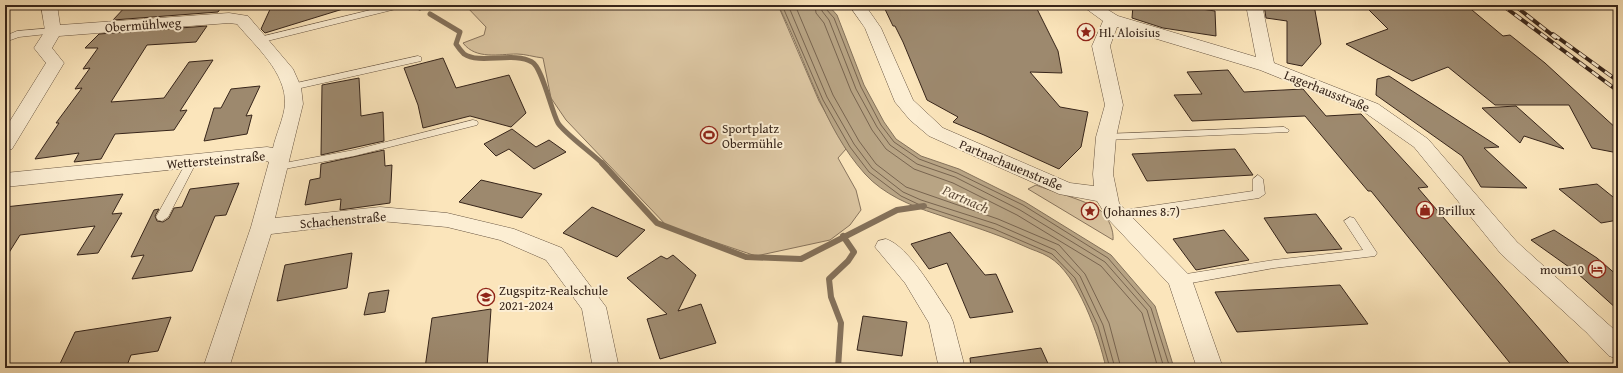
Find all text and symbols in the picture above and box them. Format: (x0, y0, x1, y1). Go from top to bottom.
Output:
street label: Obermühlweg (104, 13, 182, 37)
place icon: Hl. Aloisius (1076, 22, 1096, 42)
place label: Hl. Aloisius (1099, 23, 1160, 42)
street label: Lagerhausstraße (1281, 65, 1373, 117)
place label: Sportplatz Obermühle (722, 119, 783, 153)
sports icon: Sportplatz Obermühle (699, 125, 719, 145)
street label: Partnachauenstraße (956, 135, 1066, 195)
street label: Wettersteinstraße (166, 146, 266, 174)
water label: Partnach (939, 180, 992, 218)
shop icon: Brillux (1415, 200, 1435, 220)
place icon: (Johannes 8.7) (1080, 201, 1100, 221)
place label: Brillux (1438, 201, 1476, 220)
place label: (Johannes 8.7) (1103, 202, 1180, 221)
street label: Schachenstraße (299, 207, 387, 233)
hotel icon: moun10 (1587, 259, 1607, 279)
place label: moun10 (1540, 260, 1584, 279)
place label: Zugspitz-Realschule 2021-2024 (499, 281, 608, 315)
school or university icon: Zugspitz-Realschule 2021-2024 (476, 287, 496, 307)

